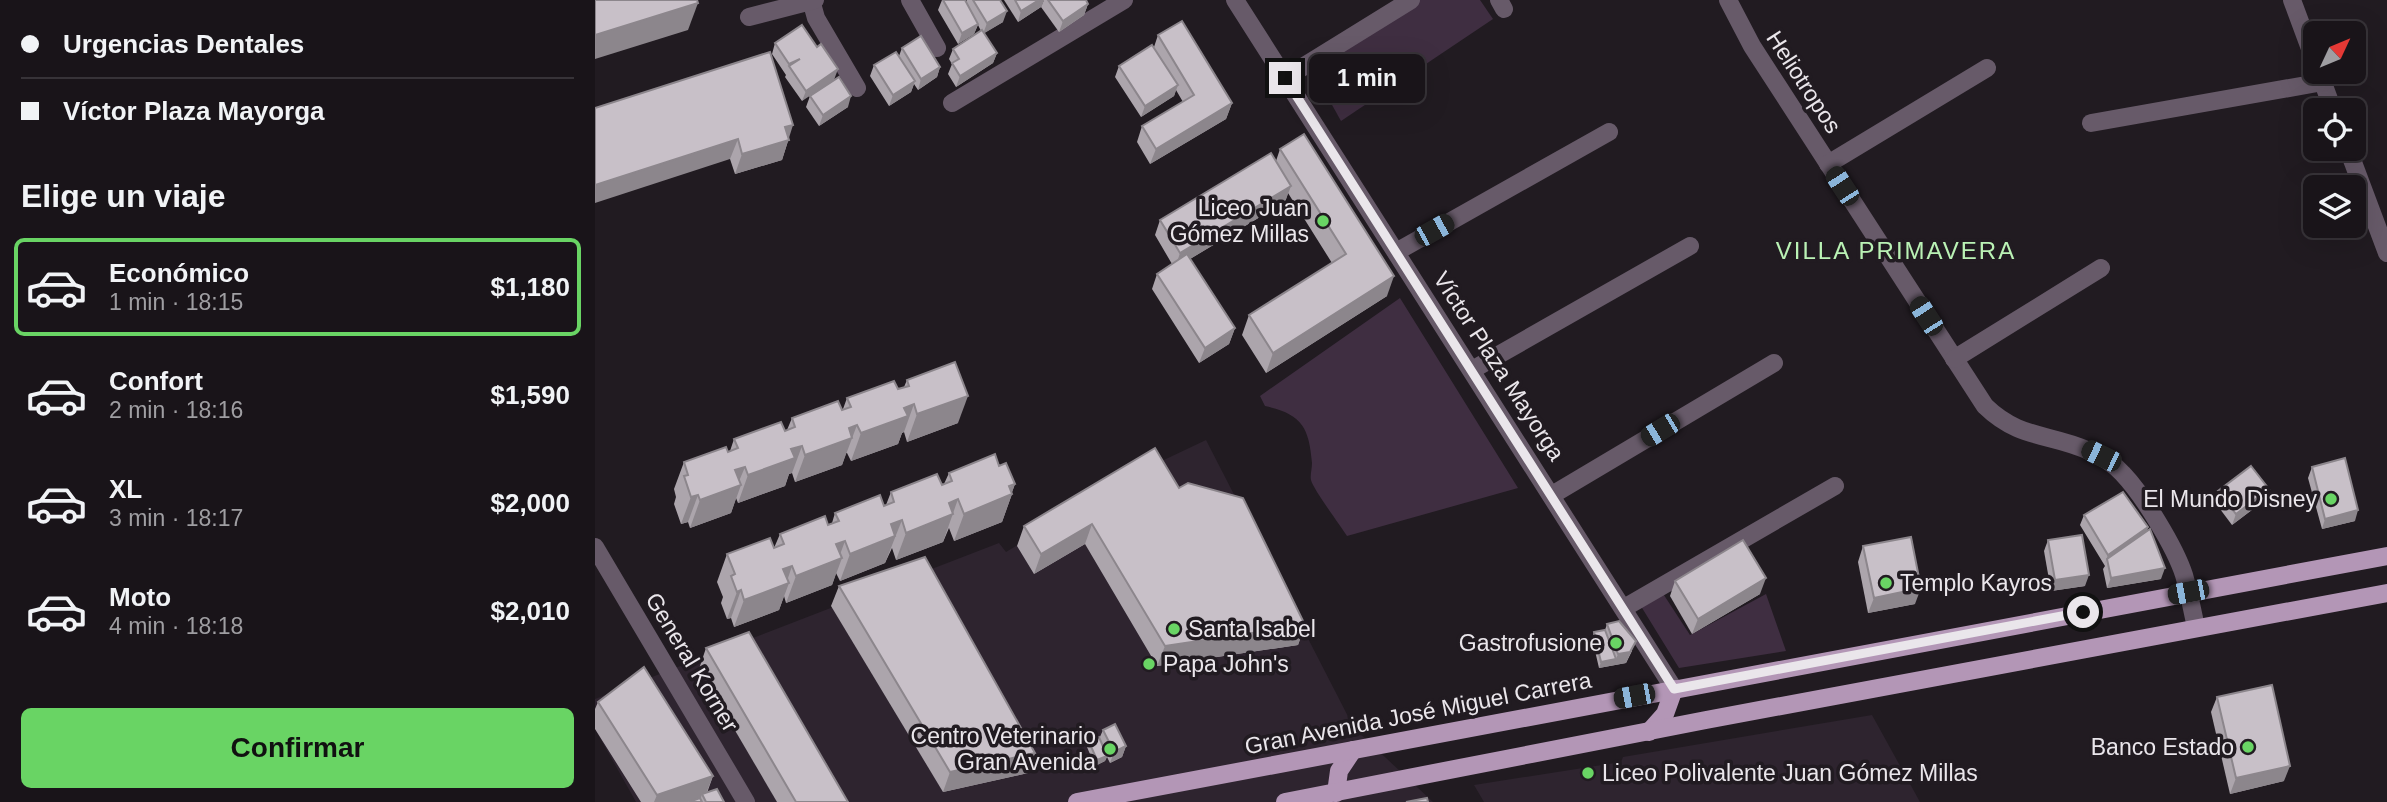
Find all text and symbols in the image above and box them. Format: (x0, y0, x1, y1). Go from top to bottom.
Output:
north arrow (2303, 21, 2366, 84)
map controls (2303, 21, 2366, 238)
street label: Heliotropos (1761, 26, 1847, 138)
text: Urgencias Dentales (63, 29, 304, 59)
callout: 1 min (1309, 54, 1425, 102)
route end (1269, 62, 1301, 94)
text: 1 min (1337, 65, 1397, 91)
text: Víctor Plaza Mayorga (63, 96, 325, 126)
button: locate (2303, 98, 2366, 161)
car (1822, 163, 1863, 209)
button: layers (2303, 175, 2366, 238)
text: Elige un viaje (21, 178, 226, 214)
place label: Liceo Juan Gómez Millas (1170, 195, 1309, 247)
car (1411, 211, 1458, 249)
marker: Liceo Juan Gómez Millas (1315, 213, 1331, 229)
district label: VILLA PRIMAVERA (1776, 237, 2016, 264)
icon: car (25, 256, 88, 319)
text: Económico (109, 258, 249, 288)
street label: Víctor Plaza Mayorga (1428, 267, 1570, 465)
text: $1,180 (490, 272, 570, 302)
text: 1 min · 18:15 (109, 289, 243, 315)
car (1906, 293, 1947, 339)
icon: car (25, 364, 88, 427)
text: Confort (109, 366, 203, 396)
text: $1,590 (490, 380, 570, 410)
text: 2 min · 18:16 (109, 397, 243, 423)
car (1637, 410, 1684, 450)
car (2078, 437, 2125, 475)
icon: car (25, 472, 88, 535)
text: XL (109, 474, 142, 504)
place label: El Mundo Disney (2143, 486, 2317, 512)
text: $2,000 (490, 488, 570, 518)
marker: El Mundo Disney (2323, 491, 2339, 507)
text: 3 min · 18:17 (109, 505, 243, 531)
place label: Templo Kayros (1900, 570, 2052, 596)
marker: Templo Kayros (1878, 575, 1894, 591)
car (2166, 578, 2211, 606)
icon: car (25, 580, 88, 643)
text: Moto (109, 582, 171, 612)
street label: General Korner (640, 588, 744, 736)
text: $2,010 (490, 596, 570, 626)
route start (2067, 596, 2099, 628)
text: 4 min · 18:18 (109, 613, 243, 639)
place label: Santa Isabel (1188, 616, 1316, 642)
marker: Santa Isabel (1166, 621, 1182, 637)
place label: Gastrofusione (1459, 630, 1602, 656)
marker: Gastrofusione (1608, 635, 1624, 651)
place label: Papa John's (1163, 651, 1289, 677)
marker: Papa John's (1141, 656, 1157, 672)
street label: Gran Avenida José Miguel Carrera (1243, 667, 1594, 759)
car (1612, 682, 1657, 710)
button: Confirmar (21, 708, 574, 788)
place label: Centro Veterinario Gran Avenida (911, 723, 1096, 775)
place label: Banco Estado (2091, 734, 2234, 760)
marker: Banco Estado (2240, 739, 2256, 755)
marker: Centro Veterinario Gran Avenida (1102, 741, 1118, 757)
place label: Liceo Polivalente Juan Gómez Millas (1602, 760, 1978, 786)
marker: Liceo Polivalente Juan Gómez Millas (1580, 765, 1596, 781)

